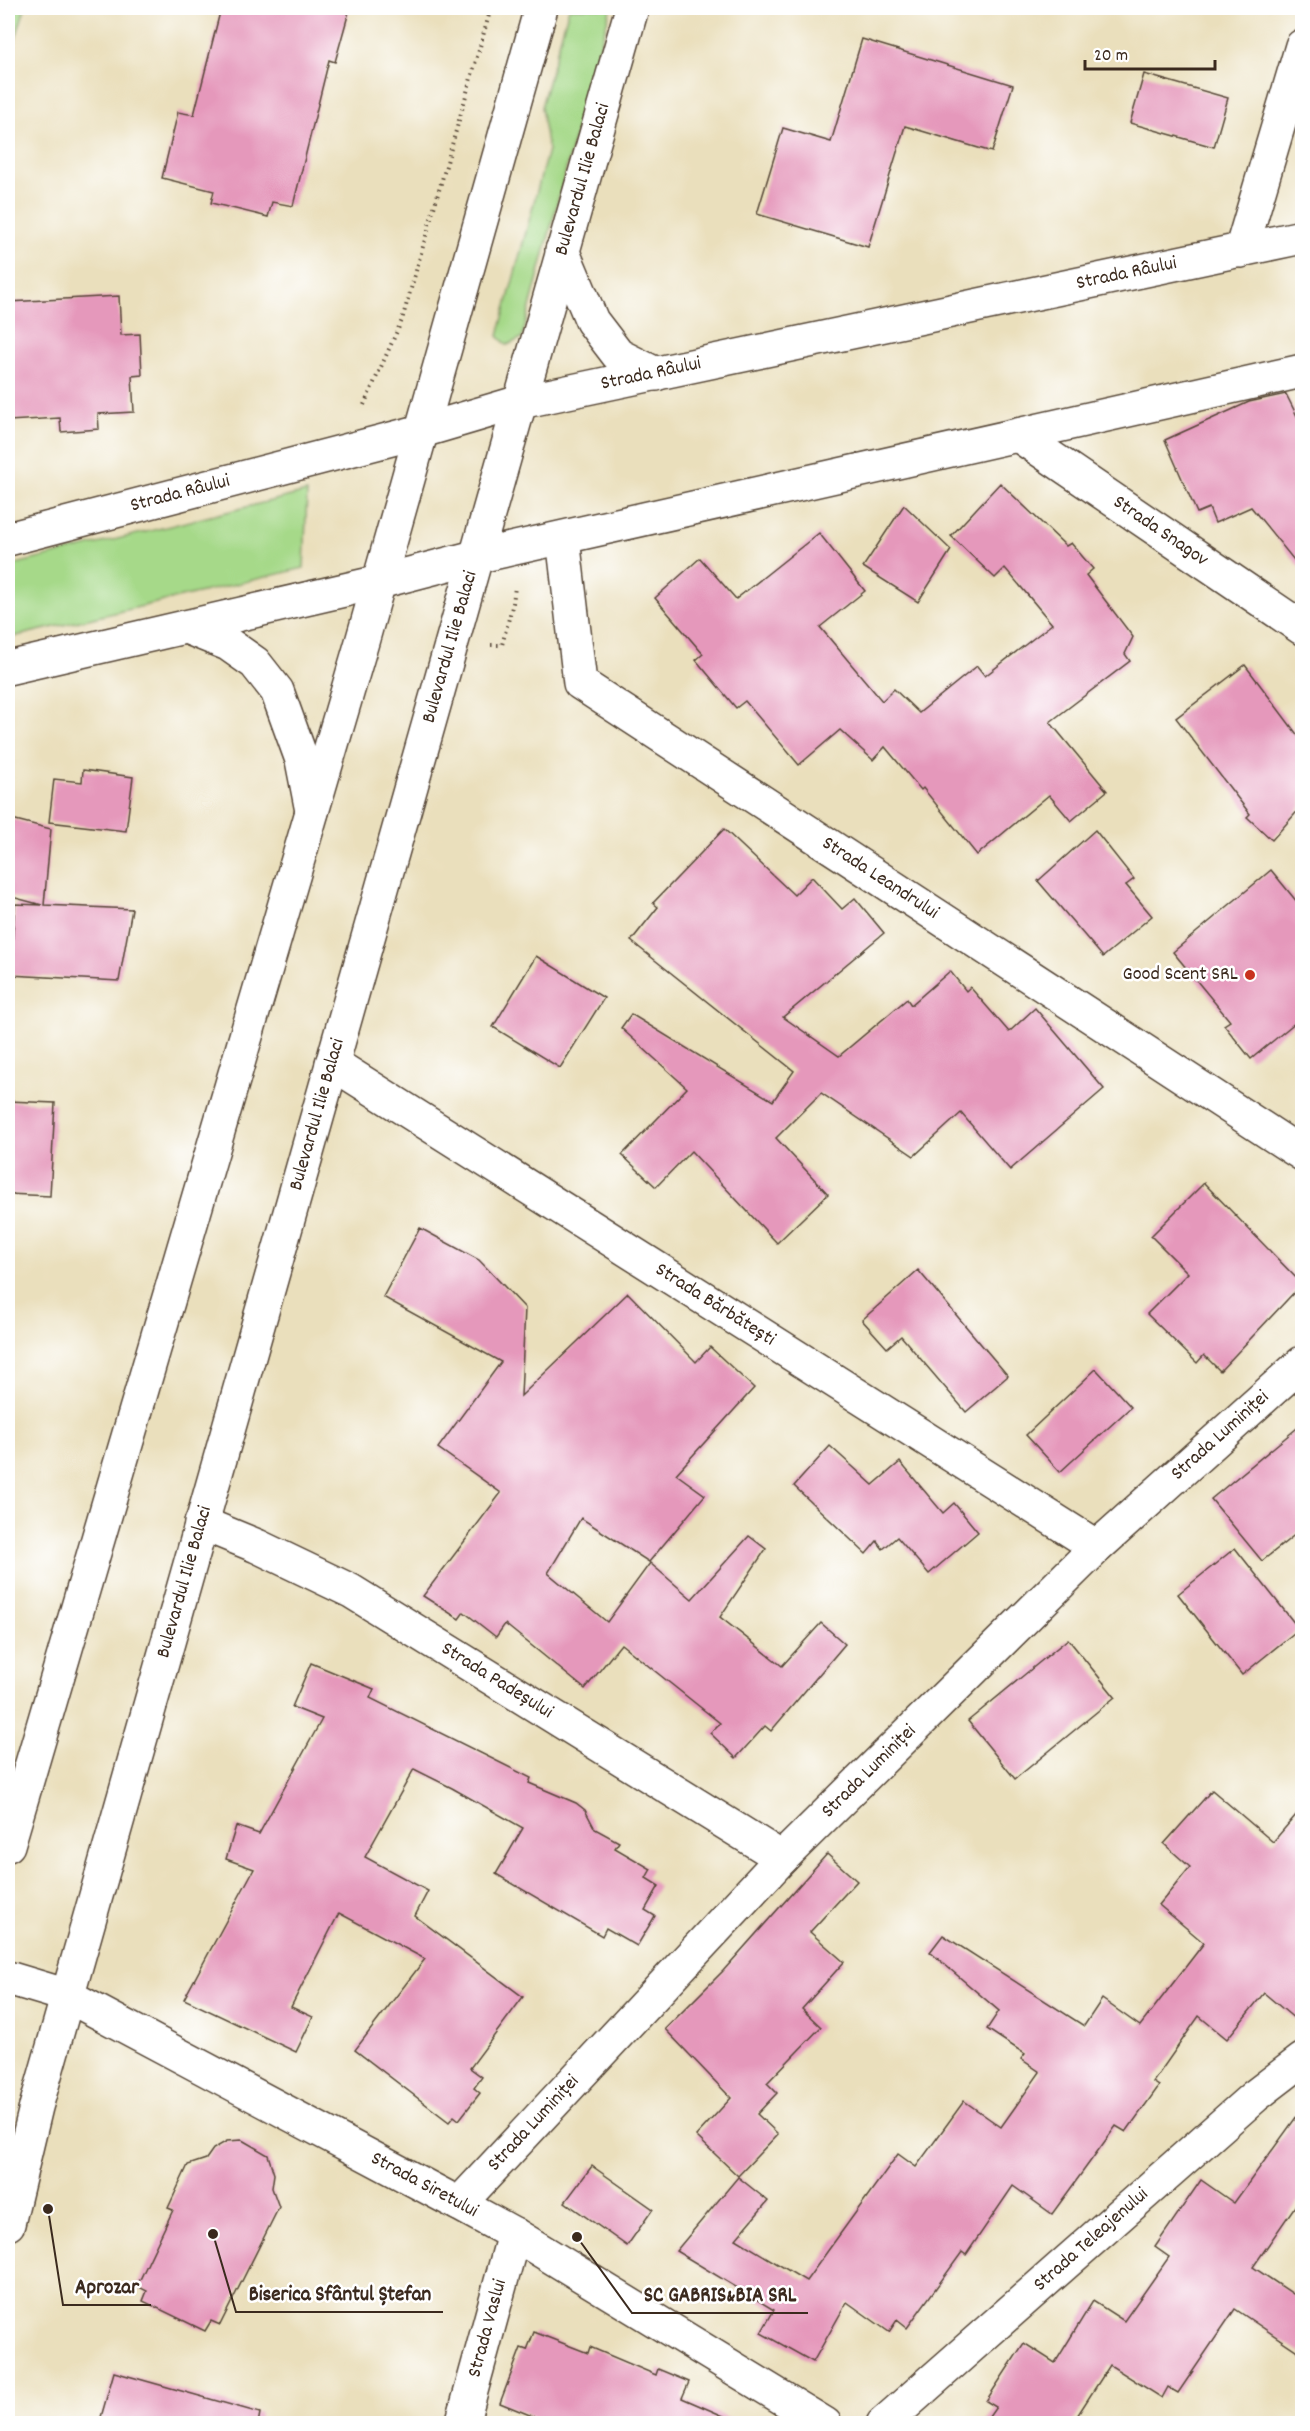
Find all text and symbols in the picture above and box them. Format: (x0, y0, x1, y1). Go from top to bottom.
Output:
scale bar (1085, 33, 1216, 71)
text: 20 m (1094, 44, 1128, 69)
street label: Bulevardul Ilie Balaci (548, 100, 618, 259)
street label: Strada Râului (1074, 250, 1180, 298)
street label: Strada Râului (598, 350, 704, 399)
street label: Strada Râului (127, 468, 233, 520)
street label: Strada Snagov (1107, 489, 1214, 575)
street label: Bulevardul Ilie Balaci (416, 567, 486, 726)
street label: Strada Leandrului (816, 830, 944, 927)
place label: Good Scent SRL (1123, 961, 1238, 989)
marker: Good Scent SRL (1243, 968, 1257, 982)
street label: Bulevardul Ilie Balaci (283, 1035, 353, 1194)
street label: Strada Bărbătești (649, 1257, 781, 1354)
street label: Strada Luminiței (1165, 1384, 1276, 1488)
street label: Bulevardul Ilie Balaci (150, 1502, 220, 1661)
street label: Strada Padeșului (435, 1636, 558, 1727)
street label: Strada Luminiței (816, 1718, 923, 1825)
street label: Strada Luminiței (482, 2069, 587, 2178)
street label: Strada Siretului (365, 2145, 483, 2226)
street label: Strada Teleajenului (1028, 2181, 1155, 2299)
callout: Aprozar (63, 2266, 151, 2305)
callout: Biserica Sfântul Ștefan (236, 2273, 443, 2312)
text: Aprozar (75, 2274, 140, 2304)
callout: SC GABRIS&BIA SRL (632, 2274, 808, 2313)
street label: Strada Vaslui (461, 2276, 515, 2381)
text: Biserica Sfântul Ștefan (249, 2281, 432, 2311)
text: SC GABRIS&BIA SRL (644, 2282, 797, 2312)

